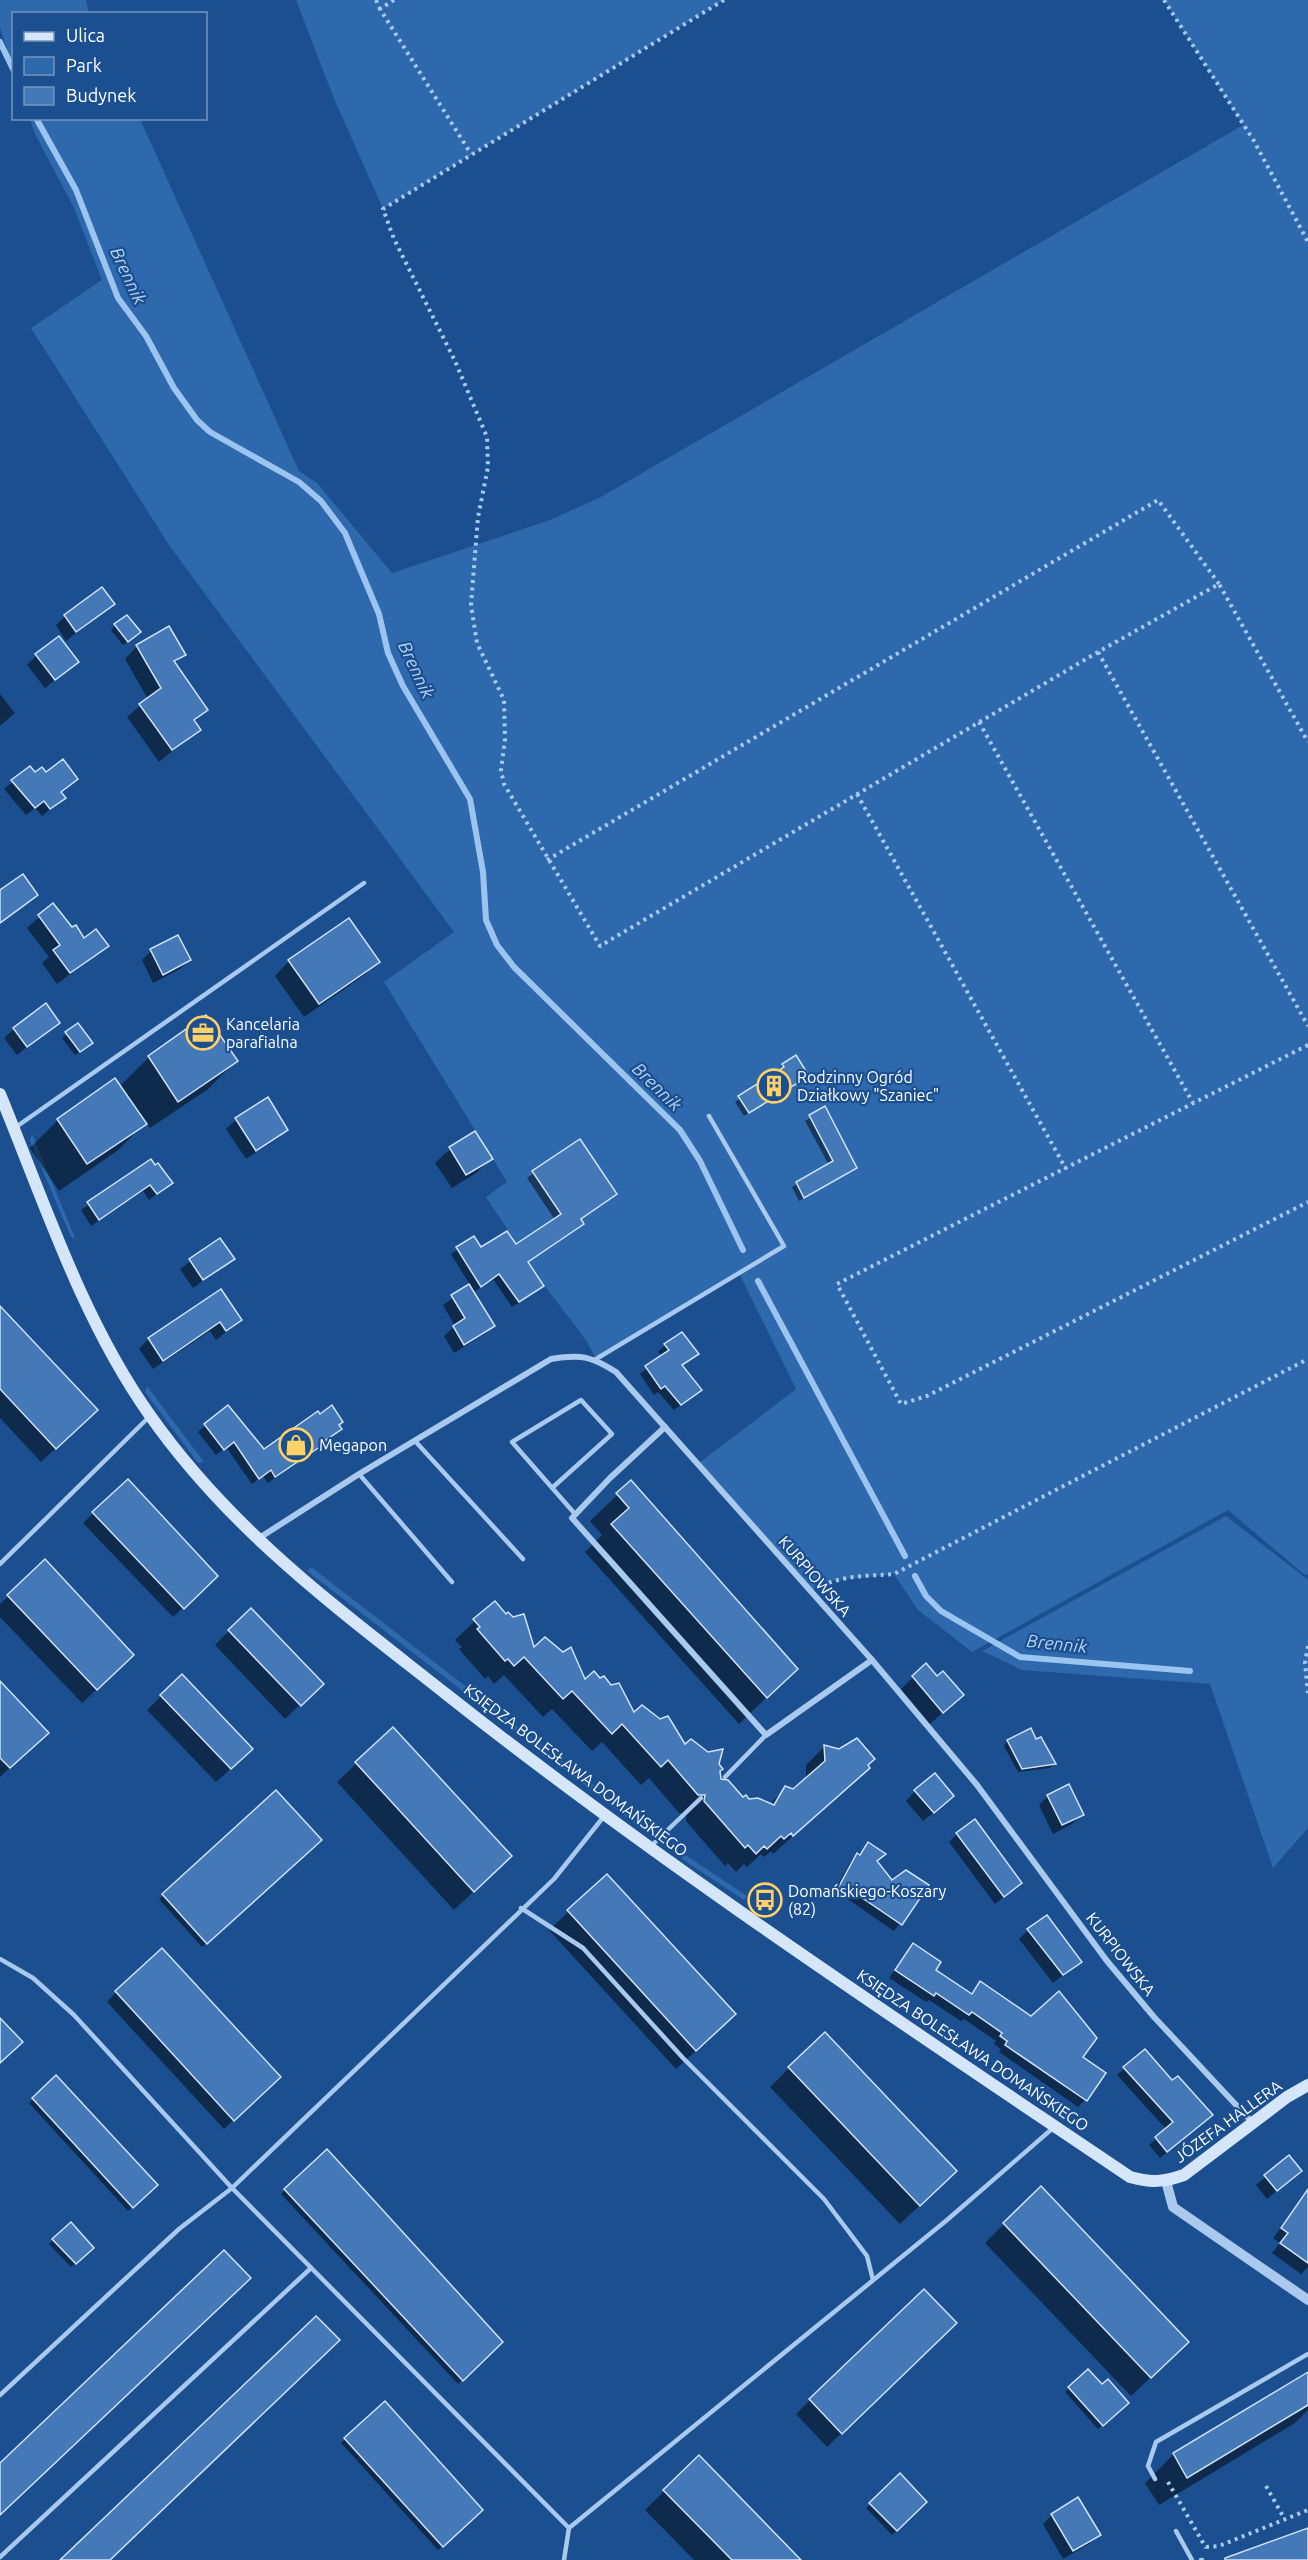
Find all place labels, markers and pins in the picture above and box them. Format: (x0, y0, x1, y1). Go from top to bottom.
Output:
office icon: Kancelaria parafialna (185, 1015, 221, 1051)
place label: Kancelaria parafialna (226, 1015, 300, 1051)
building icon: Rodzinny Ogród Działkowy "Szaniec" (756, 1068, 792, 1104)
place label: Rodzinny Ogród Działkowy "Szaniec" (797, 1068, 939, 1104)
shop icon: Megapon (278, 1427, 314, 1463)
place label: Megapon (319, 1436, 387, 1454)
bus stop icon: Domańskiego-Koszary (82) (747, 1882, 783, 1918)
place label: Domańskiego-Koszary (82) (788, 1882, 947, 1919)

